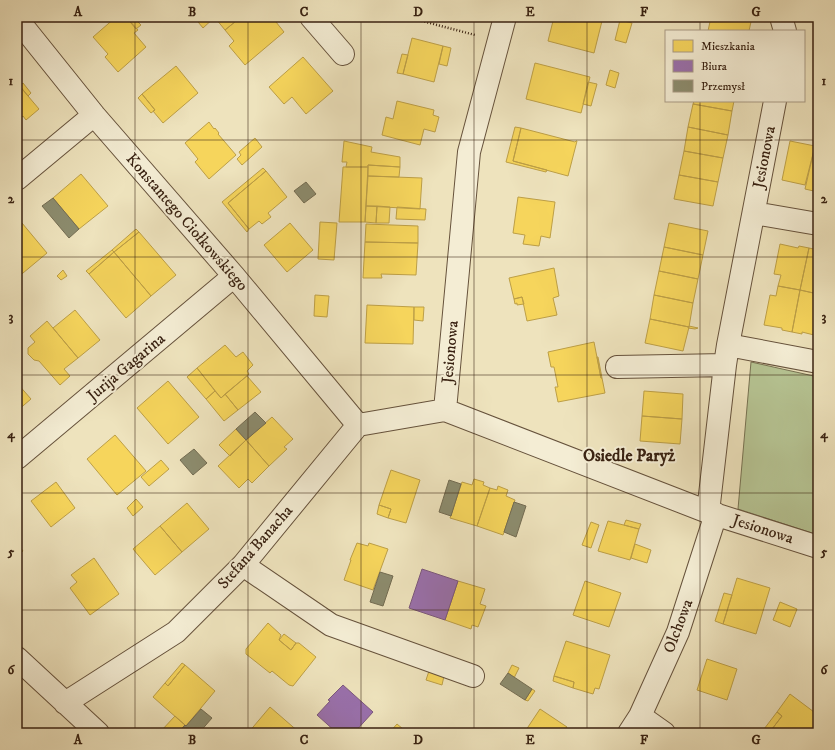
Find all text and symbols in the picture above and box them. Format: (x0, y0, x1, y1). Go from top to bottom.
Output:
text: A (73, 4, 83, 20)
text: B (188, 4, 196, 20)
text: C (300, 4, 309, 20)
text: D (413, 4, 423, 20)
text: E (525, 4, 535, 20)
text: F (640, 4, 649, 20)
text: G (751, 4, 761, 20)
legend (665, 30, 805, 102)
text: Mieszkania (701, 39, 756, 54)
text: Biura (701, 59, 728, 74)
text: 1 (9, 73, 14, 89)
text: 1 (822, 73, 827, 89)
text: Przemysł (701, 79, 745, 94)
street label: Jesionowa (748, 124, 780, 192)
street label: Konstantego Ciołkowskiego (122, 149, 252, 295)
text: 2 (8, 191, 15, 207)
text: 2 (821, 191, 828, 207)
text: 3 (9, 309, 14, 325)
text: 3 (822, 309, 827, 325)
street label: Jesionowa (437, 320, 463, 386)
street label: Jurija Gagarina (81, 328, 169, 407)
text: 4 (6, 426, 15, 443)
text: 4 (819, 426, 828, 443)
district label: Osiedle Paryż (583, 445, 676, 467)
street label: Stefana Banacha (213, 501, 297, 593)
street label: Jesionowa (728, 509, 796, 548)
text: 5 (7, 544, 15, 560)
text: 5 (820, 544, 828, 560)
street label: Olchowa (659, 596, 697, 656)
text: 6 (8, 662, 16, 678)
text: 6 (821, 662, 829, 678)
text: A (73, 732, 83, 748)
text: B (188, 732, 196, 748)
text: C (300, 732, 309, 748)
text: D (413, 732, 423, 748)
text: E (525, 732, 535, 748)
text: F (640, 732, 649, 748)
text: G (751, 732, 761, 748)

